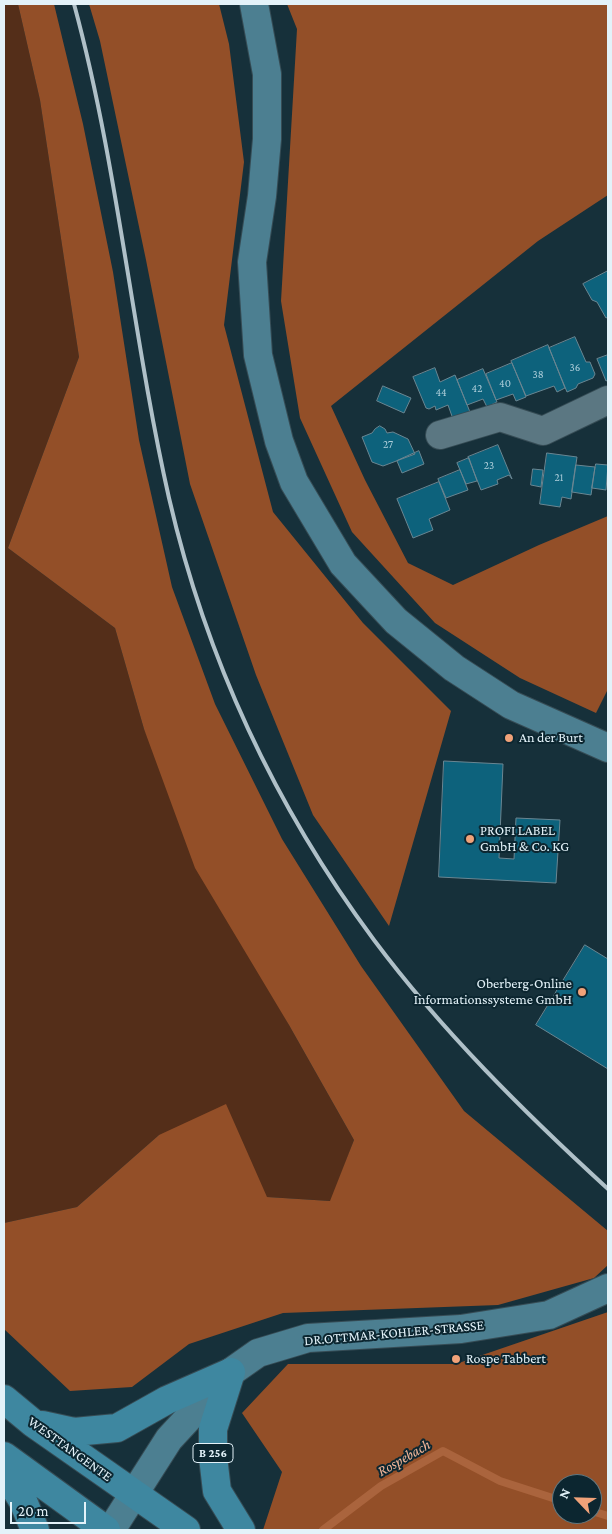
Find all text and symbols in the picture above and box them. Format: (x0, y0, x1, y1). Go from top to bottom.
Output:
house number: 36 (570, 361, 580, 375)
house number: 38 (532, 368, 544, 382)
house number: 40 (499, 377, 511, 391)
house number: 42 (472, 382, 482, 396)
house number: 44 (435, 386, 447, 400)
house number: 27 (383, 438, 393, 452)
house number: 23 (484, 459, 494, 473)
house number: 21 (555, 471, 563, 485)
place label: An der Burt (519, 730, 583, 746)
marker: An der Burt (503, 732, 515, 744)
place label: PROFI LABEL GmbH & Co. KG (480, 823, 569, 856)
marker: PROFI LABEL GmbH & Co. KG (464, 833, 476, 845)
place label: Oberberg-Online Informationssysteme GmbH (414, 976, 572, 1009)
marker: Oberberg-Online Informationssysteme GmbH (576, 986, 588, 998)
street label: DR.OTTMAR-KOHLER-STRASSE (303, 1317, 485, 1349)
place label: Rospe Tabbert (466, 1351, 546, 1367)
marker: Rospe Tabbert (450, 1353, 462, 1365)
street label: WESTTANGENTE (25, 1413, 115, 1485)
water label: Rospebach (374, 1436, 434, 1480)
road number: B 256 (193, 1444, 233, 1462)
north arrow (552, 1474, 602, 1524)
text: N (555, 1486, 573, 1501)
scale bar (12, 1492, 89, 1524)
text: 20 m (18, 1503, 49, 1519)

